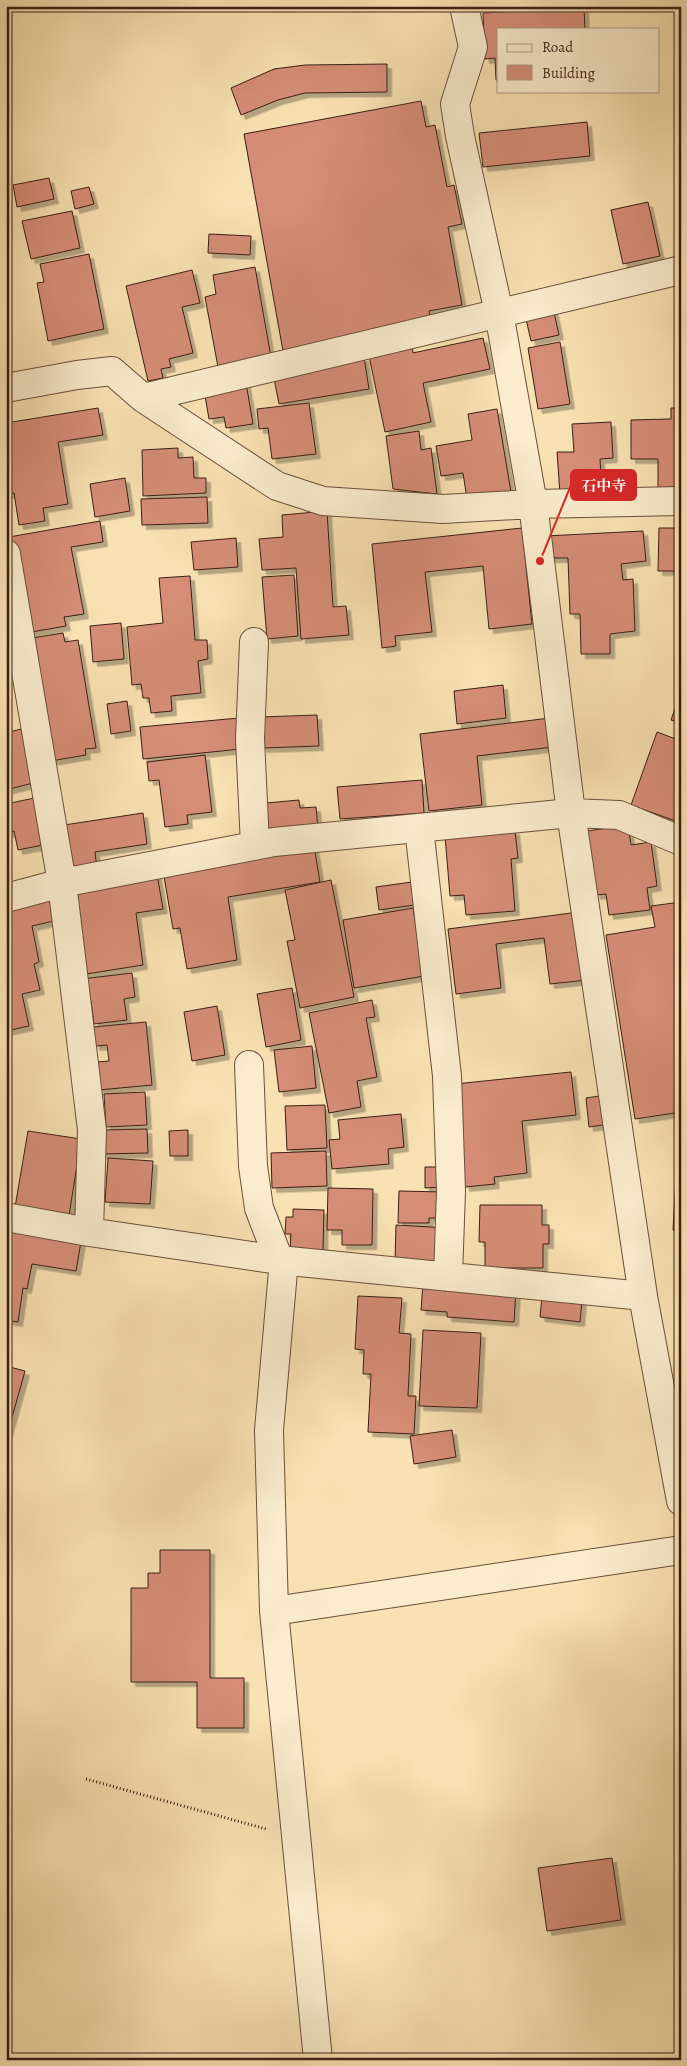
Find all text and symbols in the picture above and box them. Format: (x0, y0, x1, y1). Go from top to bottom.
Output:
legend (497, 28, 660, 92)
text: Road (542, 37, 574, 57)
text: Building (542, 63, 595, 83)
callout: 石中寺 (571, 470, 636, 500)
text: 石中寺 (581, 476, 627, 496)

